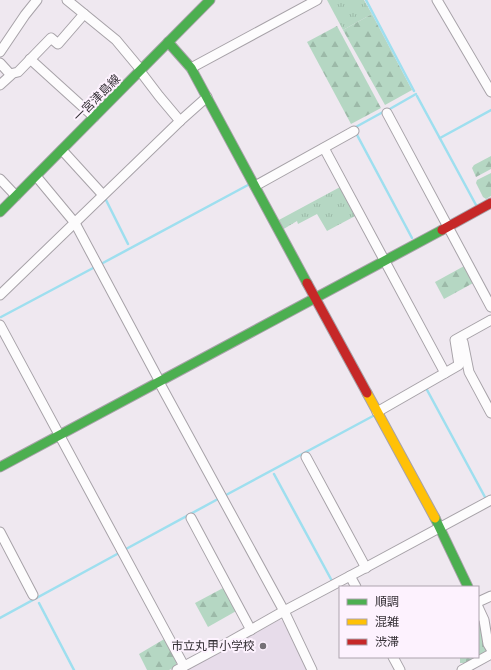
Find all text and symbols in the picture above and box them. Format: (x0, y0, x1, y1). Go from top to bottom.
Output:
street label: 一宮津島線 (71, 72, 123, 124)
legend (339, 586, 479, 658)
text: 順調 (375, 595, 399, 609)
text: 混雑 (375, 615, 399, 629)
text: 渋滞 (375, 635, 399, 649)
place label: 市立丸甲小学校 (171, 639, 255, 653)
marker: 市立丸甲小学校 (258, 641, 268, 651)

